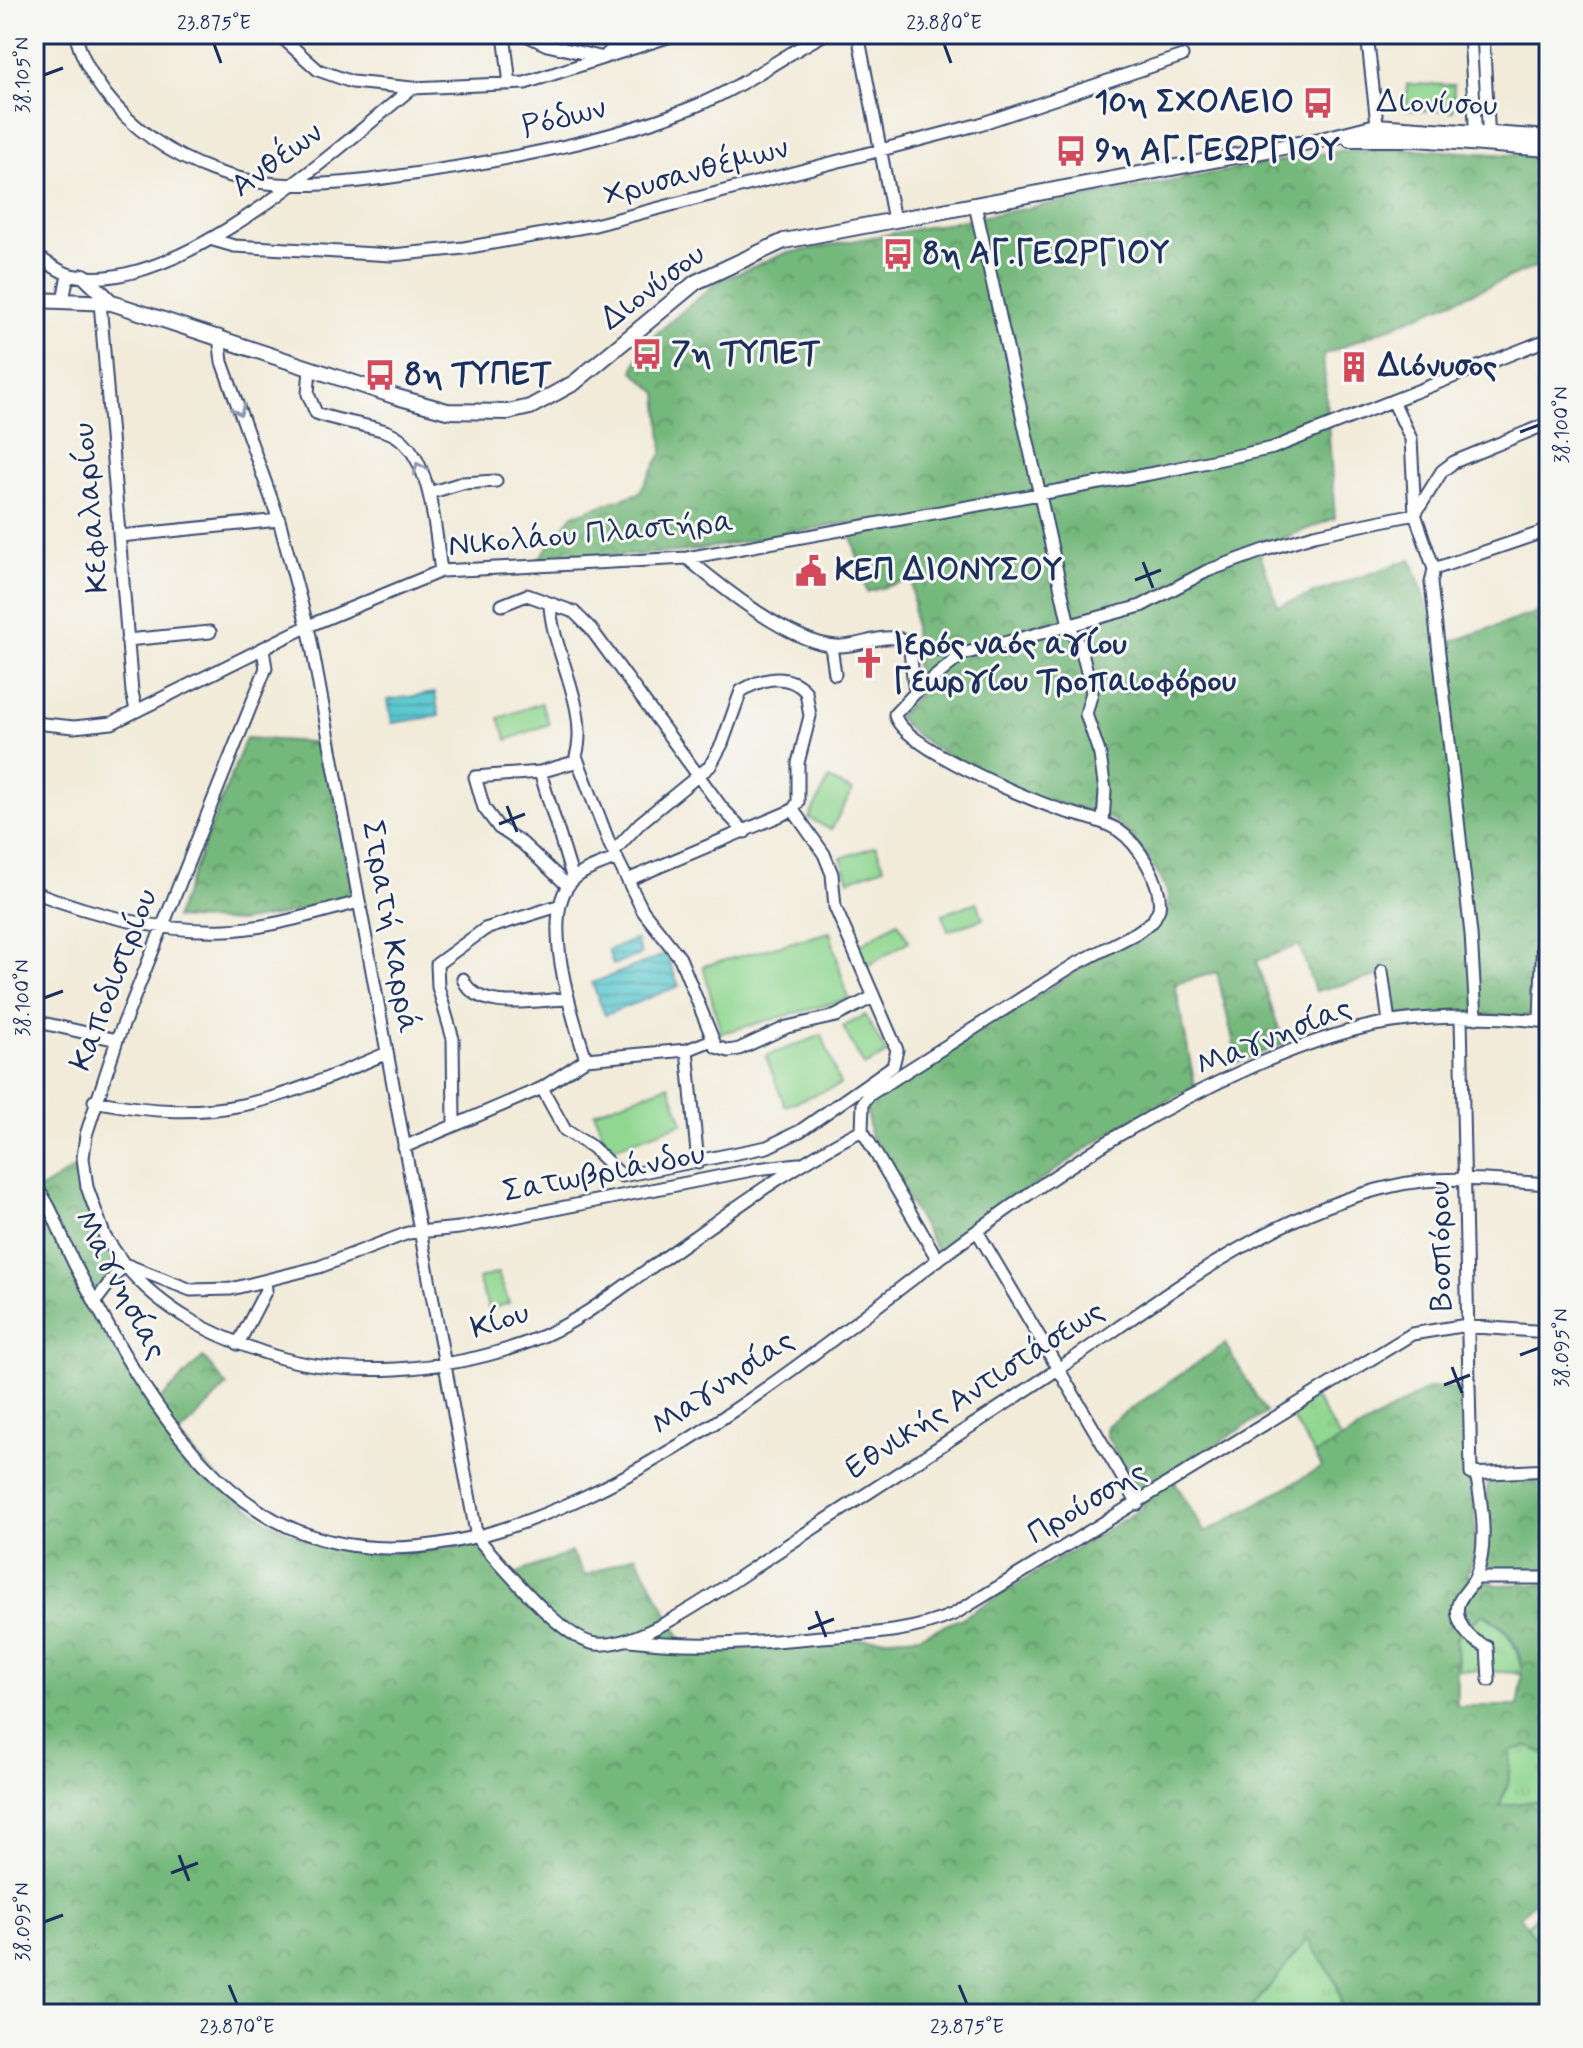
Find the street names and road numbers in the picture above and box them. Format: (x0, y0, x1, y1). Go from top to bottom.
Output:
street label: Διονύσου (1376, 81, 1498, 127)
street label: Ρόδων (517, 87, 611, 149)
street label: Ανθέων (222, 112, 331, 208)
street label: Χρυσανθέμων (599, 126, 793, 217)
street label: Διονύσου (592, 234, 714, 340)
street label: Κεφαλαρίου (63, 421, 119, 595)
street label: Νικολάου Πλαστήρα (446, 501, 736, 567)
street label: Στρατή Καρρά (351, 817, 429, 1037)
street label: Καποδιστρίου (60, 883, 168, 1077)
street label: Μαγνησίας (1190, 987, 1358, 1087)
street label: Σατωβριάνδου (499, 1133, 709, 1213)
street label: Βοσπόρου (1419, 1181, 1463, 1311)
street label: Μαγνησίας (63, 1203, 177, 1367)
street label: Εθνικής Αντιστάσεως (837, 1290, 1113, 1490)
street label: Κίου (465, 1292, 535, 1350)
street label: Μαγνησίας (643, 1320, 803, 1446)
street label: Προύσσης (1019, 1451, 1155, 1555)

